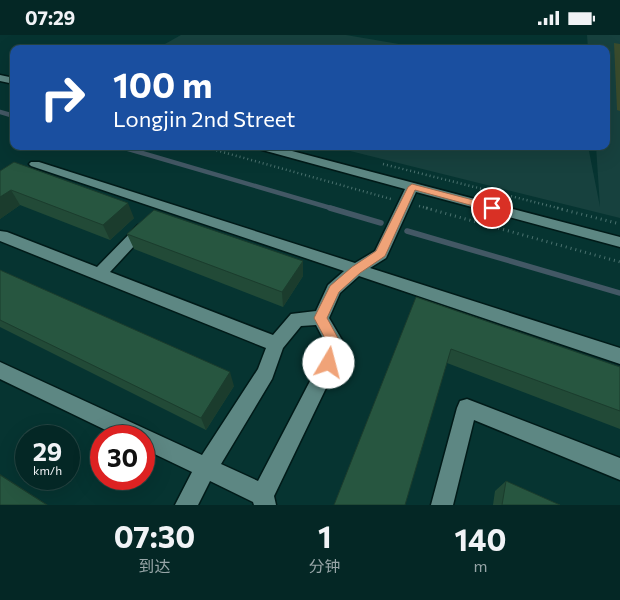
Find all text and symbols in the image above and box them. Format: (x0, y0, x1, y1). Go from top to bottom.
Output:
text: 07:29 (25, 6, 75, 29)
text: 100 m (113, 62, 213, 105)
icon: right (30, 65, 95, 130)
text: Longjin 2nd Street (113, 105, 295, 132)
pin (471, 187, 513, 229)
icon: arrive (478, 194, 506, 222)
position arrow (302, 336, 354, 388)
speed limit sign: 30 (90, 425, 155, 490)
text: 29 (33, 436, 62, 466)
text: km/h (33, 463, 62, 477)
text: 07:30 (114, 517, 195, 554)
text: 1 (318, 517, 332, 554)
text: 140 (454, 520, 506, 557)
text: 到达 (138, 556, 170, 575)
text: 分钟 (309, 556, 341, 575)
text: m (473, 556, 487, 575)

